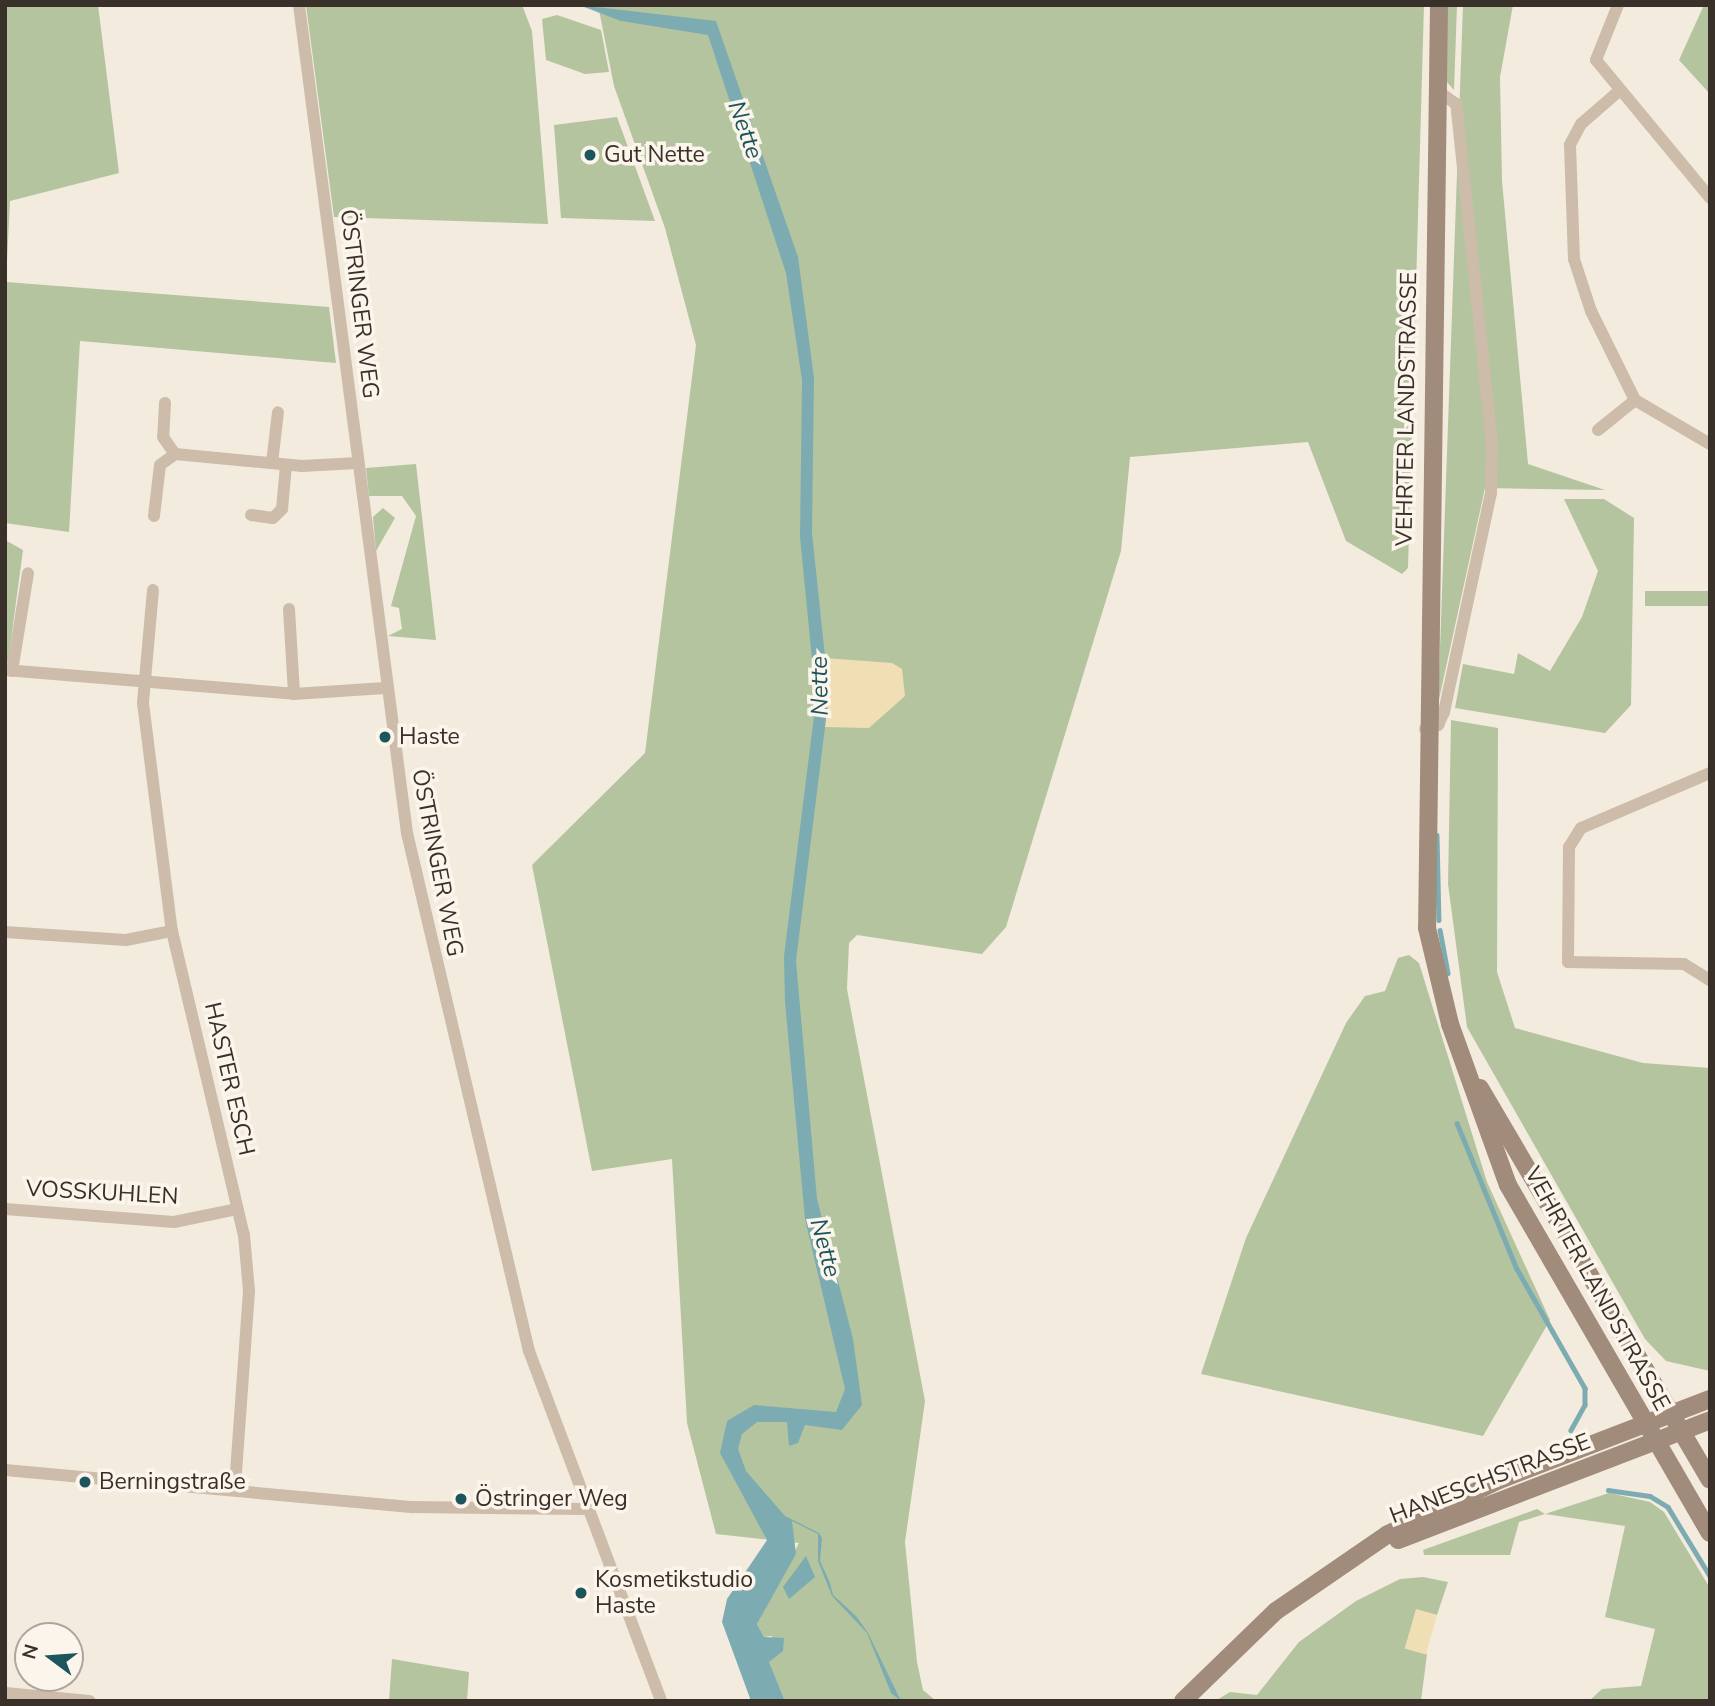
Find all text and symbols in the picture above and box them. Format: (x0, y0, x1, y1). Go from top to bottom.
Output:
water label: Nette (721, 97, 769, 163)
place label: Gut Nette (604, 141, 705, 169)
marker: Gut Nette (582, 147, 598, 163)
street label: ÖSTRINGER WEG (334, 208, 384, 400)
street label: VEHRTER LANDSTRASSE (1391, 272, 1423, 546)
water label: Nette (805, 656, 835, 716)
place label: Haste (399, 723, 460, 751)
marker: Haste (377, 729, 393, 745)
street label: ÖSTRINGER WEG (405, 767, 469, 959)
street label: HASTER ESCH (198, 1000, 260, 1158)
street label: VEHRTER LANDSTRASSE (1518, 1162, 1676, 1416)
street label: VOSSKUHLEN (25, 1175, 179, 1211)
water label: Nette (803, 1215, 847, 1281)
street label: HANESCHSTRASSE (1386, 1428, 1594, 1530)
place label: Berningstraße (99, 1468, 246, 1496)
marker: Berningstraße (77, 1474, 93, 1490)
place label: Östringer Weg (475, 1485, 628, 1513)
marker: Östringer Weg (453, 1491, 469, 1507)
place label: Kosmetikstudio Haste (595, 1566, 753, 1620)
marker: Kosmetikstudio Haste (573, 1585, 589, 1601)
north arrow (14, 1622, 84, 1692)
text: N (16, 1641, 45, 1662)

